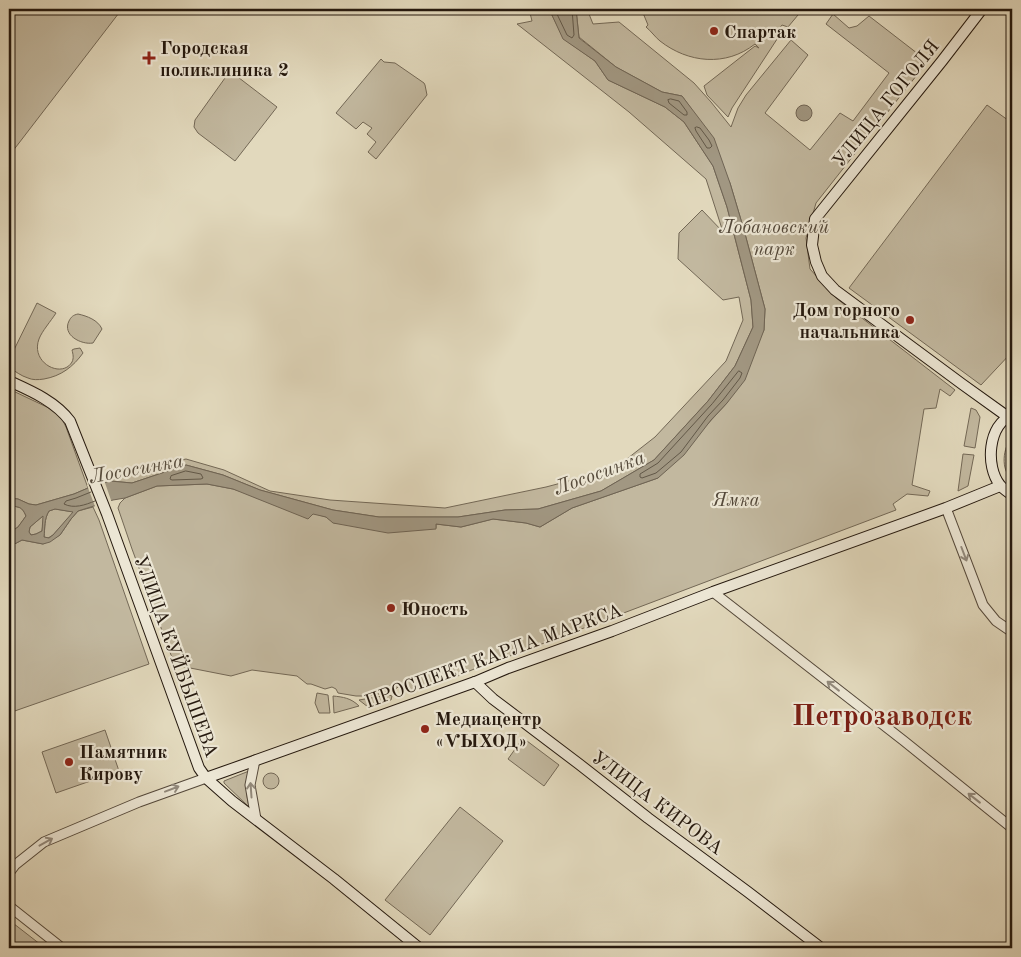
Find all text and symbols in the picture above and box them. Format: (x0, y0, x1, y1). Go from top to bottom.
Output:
place label: Спартак (724, 24, 796, 43)
marker: Спартак (708, 25, 720, 37)
street label: УЛИЦА ГОГОЛЯ (830, 37, 944, 172)
place label: Городская поликлиника 2 (160, 40, 289, 81)
marker: Городская поликлиника 2 (142, 51, 156, 65)
park label: Лобановский парк (719, 218, 829, 260)
place label: Дом горного начальника (793, 302, 900, 343)
marker: Дом горного начальника (904, 314, 916, 326)
water label: Лососинка (551, 448, 648, 500)
water label: Лососинка (88, 452, 185, 488)
park label: Ямка (712, 492, 760, 511)
one-way arrow (960, 546, 969, 561)
street label: УЛИЦА КУЙБЫШЕВА (129, 552, 224, 761)
place label: Юность (401, 601, 468, 620)
street label: ПРОСПЕКТ КАРЛА МАРКСА (363, 602, 626, 713)
marker: Юность (385, 602, 397, 614)
one-way arrow (827, 681, 840, 692)
district label: Петрозаводск (792, 703, 972, 732)
place label: Медиацентр «ѴЫХОД» (435, 711, 542, 752)
marker: Медиацентр «ѴЫХОД» (419, 723, 431, 735)
place label: Памятник Кирову (79, 744, 167, 785)
street label: УЛИЦА КИРОВА (587, 749, 726, 860)
marker: Памятник Кирову (63, 756, 75, 768)
one-way arrow (246, 782, 256, 798)
one-way arrow (164, 784, 180, 793)
one-way arrow (967, 793, 981, 803)
one-way arrow (38, 837, 53, 847)

